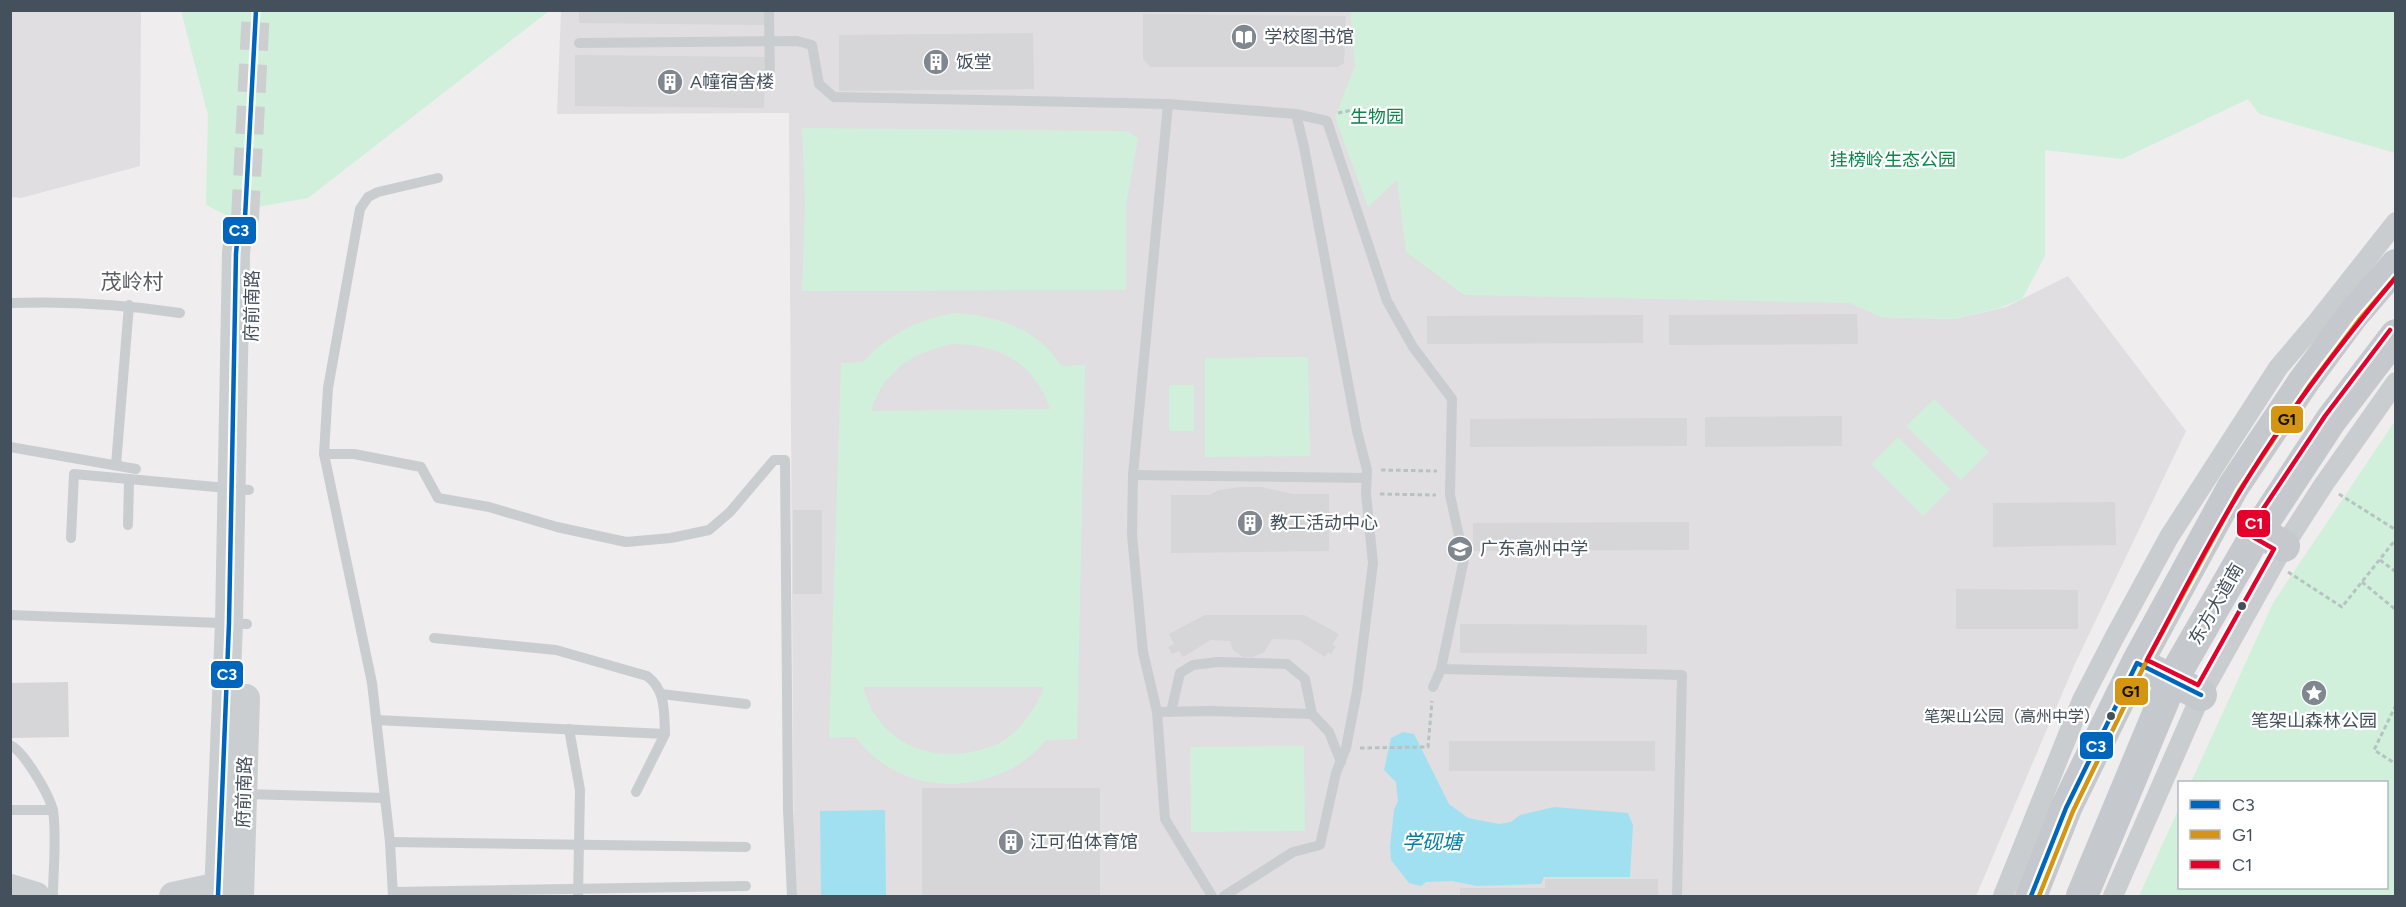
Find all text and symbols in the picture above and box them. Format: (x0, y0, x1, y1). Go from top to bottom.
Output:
library icon: 学校图书馆 (1229, 22, 1259, 52)
place label: 学校图书馆 (1264, 26, 1354, 48)
building icon: 饭堂 (921, 47, 951, 77)
place label: 饭堂 (956, 51, 992, 73)
building icon: A幢宿舍楼 (655, 67, 685, 97)
place label: A幢宿舍楼 (690, 71, 774, 93)
park label: 生物园 (1350, 106, 1404, 128)
park label: 挂榜岭生态公园 (1830, 149, 1956, 171)
line badge: C3 (222, 216, 257, 245)
text: C3 (229, 221, 249, 240)
district label: 茂岭村 (101, 269, 164, 294)
street label: 府前南路 (240, 270, 264, 342)
line badge: G1 (2270, 405, 2304, 434)
text: G1 (2278, 410, 2296, 429)
building icon: 教工活动中心 (1235, 508, 1265, 538)
line badge: C1 (2236, 509, 2271, 538)
place label: 教工活动中心 (1270, 512, 1378, 534)
text: C1 (2245, 514, 2263, 533)
school or university icon: 广东高州中学 (1445, 534, 1475, 564)
place label: 广东高州中学 (1480, 538, 1588, 560)
street label: 东方大道南 (2184, 560, 2248, 648)
unlabelled marker (2236, 600, 2248, 612)
line badge: C3 (210, 660, 244, 689)
text: C3 (217, 665, 237, 684)
line badge: G1 (2114, 677, 2149, 706)
place icon: 笔架山森林公园 (2299, 678, 2329, 708)
text: G1 (2122, 682, 2140, 701)
place label: 笔架山公园（高州中学） (1924, 707, 2100, 726)
marker: 笔架山公园（高州中学） (2105, 710, 2117, 722)
place label: 笔架山森林公园 (2251, 710, 2377, 732)
line badge: C3 (2079, 731, 2114, 760)
text: C3 (2086, 737, 2106, 756)
street label: 府前南路 (232, 756, 256, 828)
legend (2178, 781, 2388, 889)
text: C3 (2232, 794, 2255, 816)
text: G1 (2232, 824, 2253, 846)
building icon: 江可伯体育馆 (996, 827, 1026, 857)
water label: 学砚塘 (1402, 830, 1465, 854)
place label: 江可伯体育馆 (1030, 831, 1138, 853)
text: C1 (2232, 854, 2252, 876)

